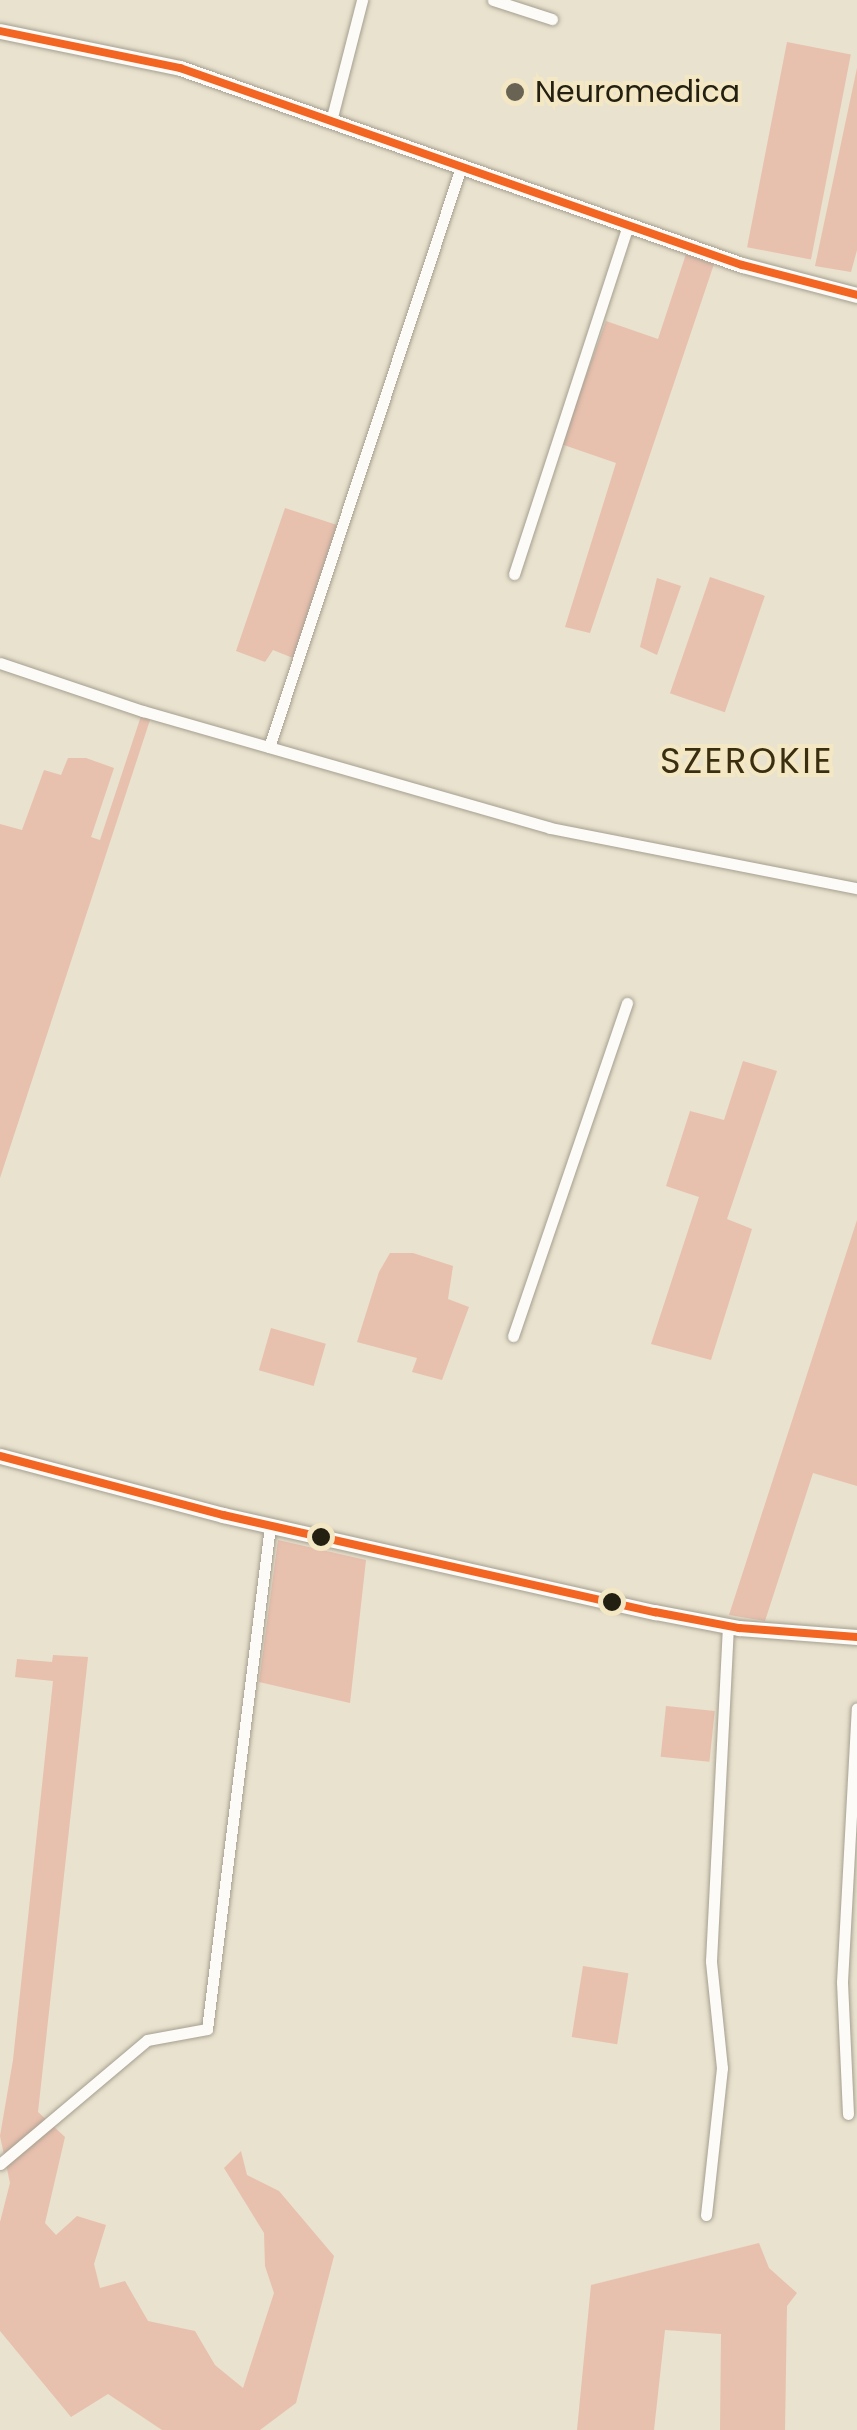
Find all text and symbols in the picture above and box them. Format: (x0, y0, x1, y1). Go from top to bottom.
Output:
place label: Neuromedica (535, 74, 740, 110)
marker: Neuromedica (504, 81, 526, 103)
district label: SZEROKIE (660, 740, 834, 782)
unlabelled marker (311, 1527, 331, 1547)
unlabelled marker (602, 1592, 622, 1612)

